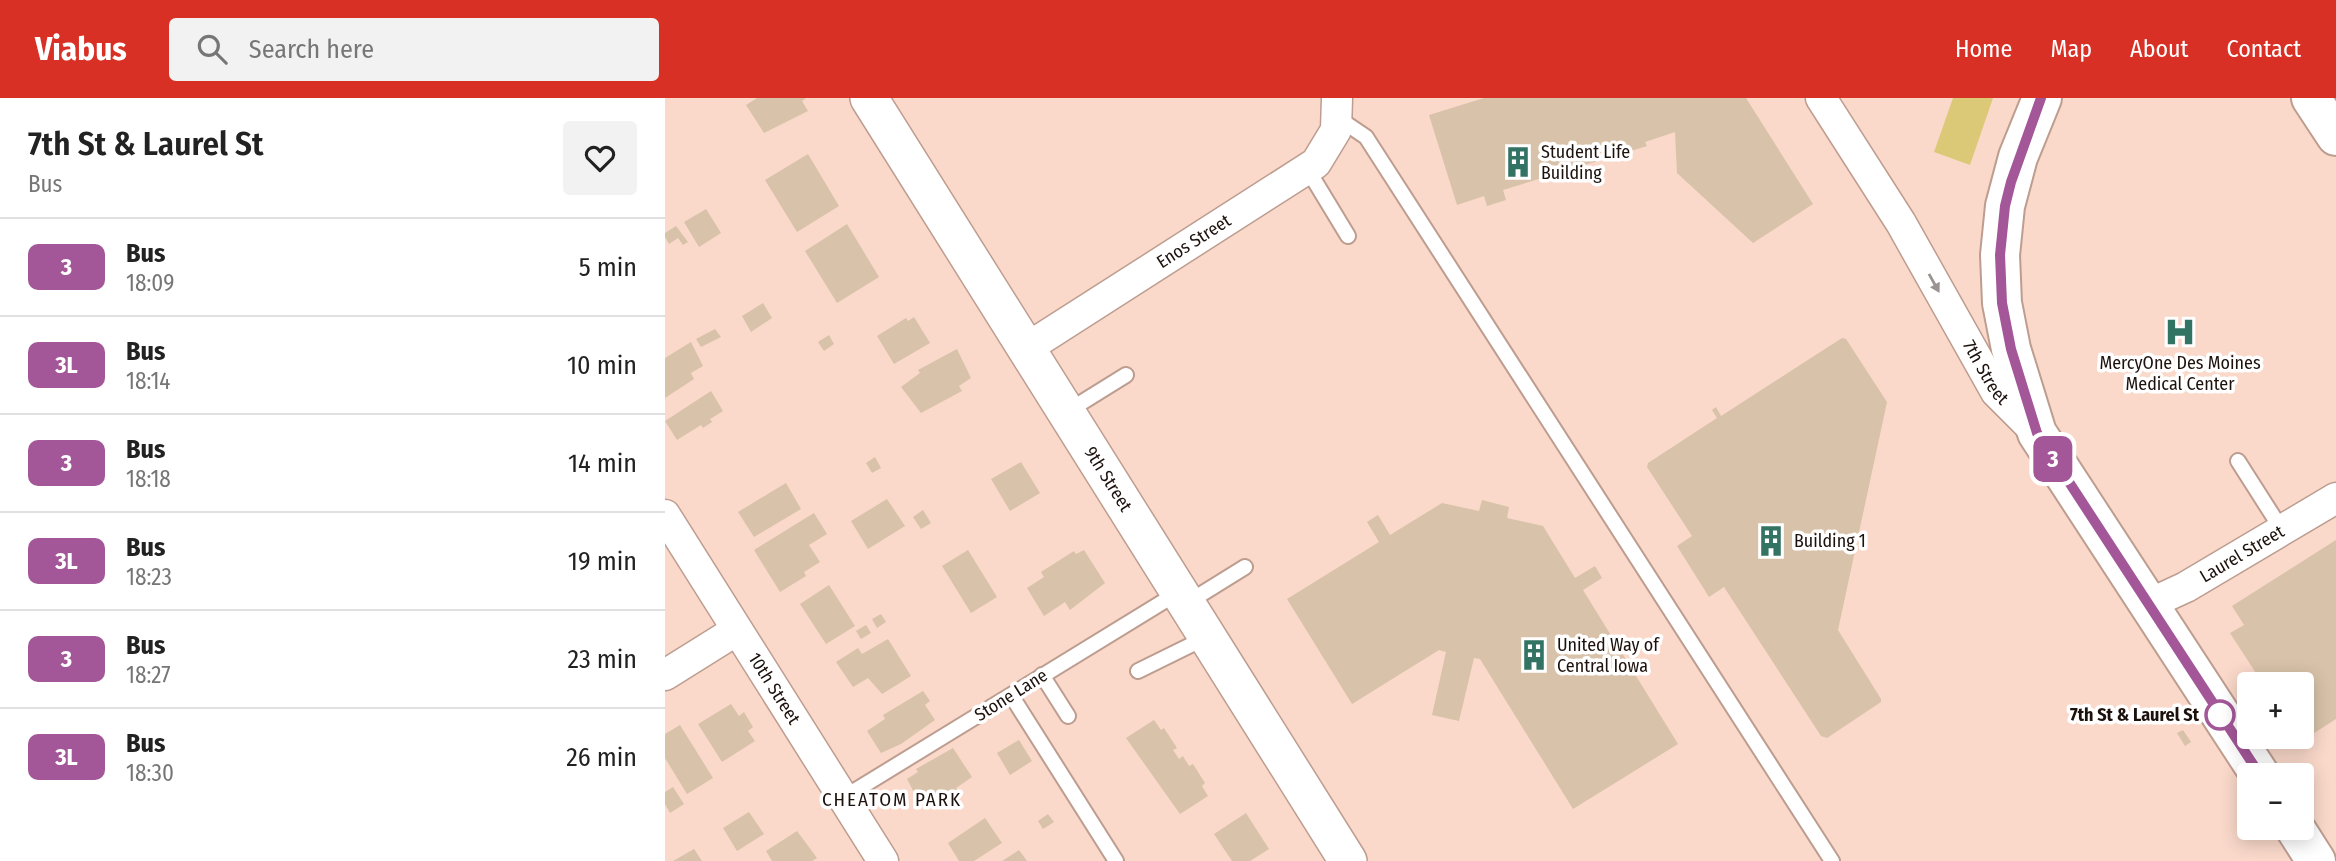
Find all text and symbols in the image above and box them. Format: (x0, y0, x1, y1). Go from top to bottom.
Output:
search box (169, 18, 659, 81)
text: Viabus (35, 29, 127, 69)
icon: search (193, 30, 231, 68)
text: Search here (249, 34, 374, 65)
text: Home (1955, 35, 2012, 63)
text: Map (2050, 35, 2092, 63)
text: About (2130, 35, 2188, 63)
text: Contact (2226, 35, 2301, 63)
button: heart (563, 121, 637, 195)
text: 7th St & Laurel St (28, 124, 263, 164)
place label: Student Life Building (1541, 141, 1630, 184)
building icon: Student Life Building (1501, 145, 1535, 179)
text: Bus (28, 170, 62, 198)
street label: Enos Street (1153, 209, 1235, 273)
text: Bus (126, 238, 165, 269)
text: 5 min (579, 252, 637, 283)
text: 3 (61, 253, 72, 281)
text: 18:09 (126, 269, 174, 297)
one-way arrow (1928, 273, 1940, 293)
hospital icon: MercyOne Des Moines Medical Center (2163, 315, 2197, 349)
text: Bus (126, 336, 165, 367)
street label: 7th Street (1958, 336, 2013, 409)
text: 10 min (567, 350, 637, 381)
text: 3L (55, 351, 78, 379)
place label: MercyOne Des Moines Medical Center (2099, 352, 2261, 395)
text: 18:14 (126, 367, 171, 395)
text: Bus (126, 434, 165, 465)
line badge: 3 (2030, 436, 2076, 482)
street label: 9th Street (1080, 442, 1137, 516)
text: 3 (2047, 445, 2059, 473)
text: 14 min (568, 448, 637, 479)
text: 3 (61, 449, 72, 477)
text: 18:18 (126, 465, 171, 493)
street label: Laurel Street (2196, 520, 2288, 587)
building icon: Building 1 (1754, 524, 1788, 558)
place label: Building 1 (1794, 530, 1866, 552)
text: Bus (126, 532, 165, 563)
text: 19 min (568, 546, 637, 577)
text: 3L (55, 547, 78, 575)
text: 18:23 (126, 563, 172, 591)
text: Bus (126, 630, 165, 661)
place label: United Way of Central Iowa (1557, 634, 1660, 677)
building icon: United Way of Central Iowa (1517, 638, 1551, 672)
text: 23 min (568, 644, 637, 675)
text: 3 (61, 645, 72, 673)
street label: 10th Street (744, 649, 805, 728)
text: 18:27 (126, 661, 171, 689)
street label: Stone Lane (971, 664, 1052, 726)
map controls (2237, 672, 2314, 840)
button: + (2237, 672, 2314, 749)
marker: 7th St & Laurel St (2205, 700, 2235, 730)
place label: 7th St & Laurel St (2070, 704, 2200, 726)
text: Bus (126, 728, 165, 759)
text: 26 min (566, 742, 637, 773)
text: 3L (55, 743, 78, 771)
text: 18:30 (126, 759, 174, 787)
button: − (2237, 763, 2314, 840)
district label: CHEATOM PARK (822, 788, 962, 811)

